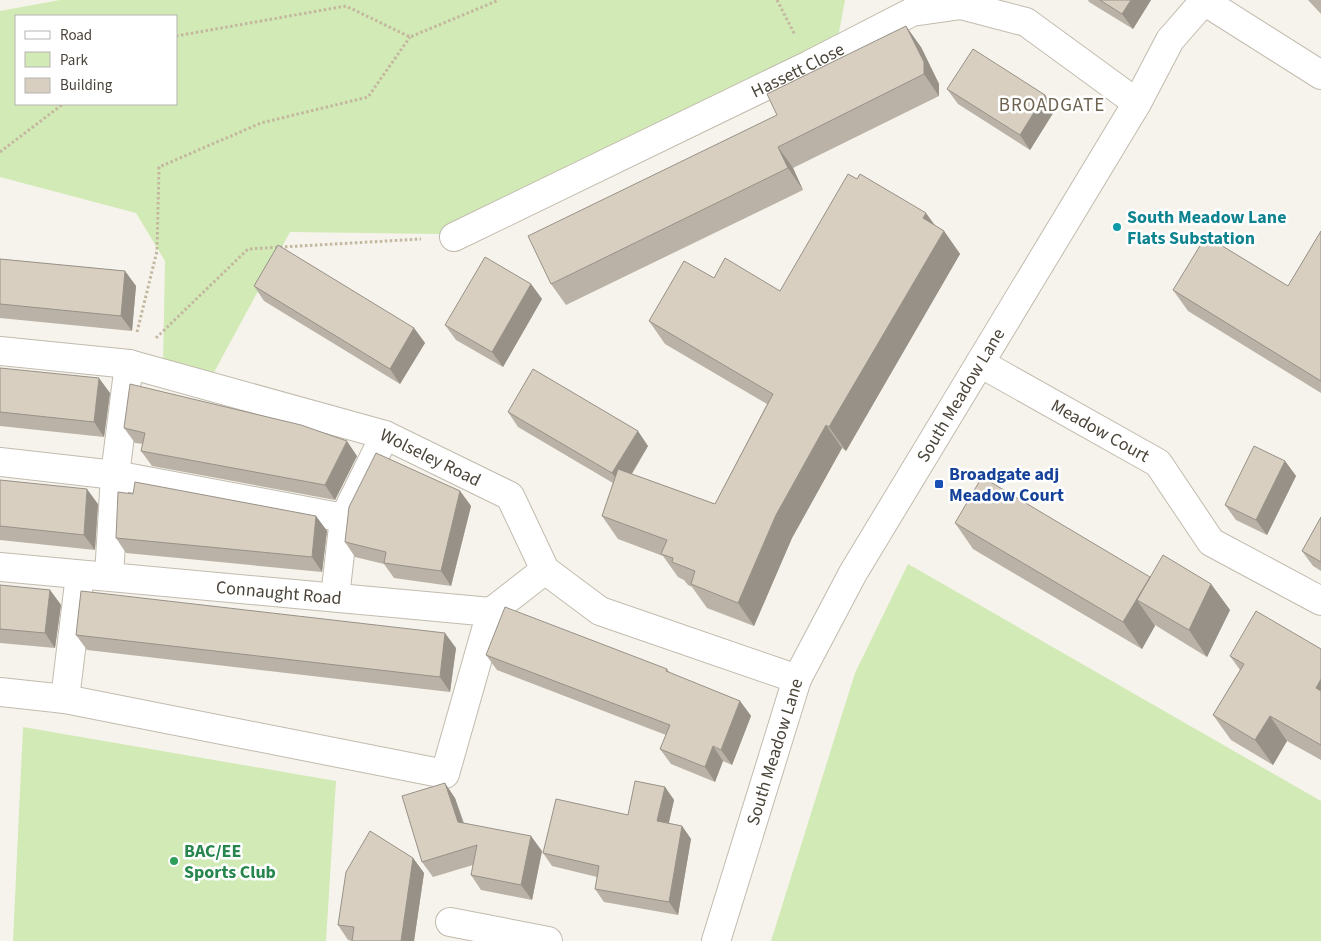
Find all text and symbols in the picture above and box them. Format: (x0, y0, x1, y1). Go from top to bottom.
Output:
legend (15, 15, 178, 105)
text: Road (60, 25, 92, 46)
street label: Hassett Close (747, 37, 849, 104)
text: Park (60, 50, 89, 71)
text: Building (60, 75, 113, 96)
district label: BROADGATE (999, 92, 1105, 119)
place label: South Meadow Lane Flats Substation (1127, 205, 1286, 251)
marker: South Meadow Lane Flats Substation (1111, 221, 1123, 233)
street label: South Meadow Lane (911, 324, 1011, 467)
street label: Meadow Court (1046, 393, 1154, 469)
street label: Wolseley Road (376, 422, 485, 493)
place label: Broadgate adj Meadow Court (949, 462, 1064, 508)
marker: Broadgate adj Meadow Court (933, 478, 945, 490)
street label: Connaught Road (215, 575, 343, 611)
street label: South Meadow Lane (741, 675, 809, 828)
place label: BAC/EE Sports Club (184, 839, 276, 885)
marker: BAC/EE Sports Club (168, 855, 180, 867)

